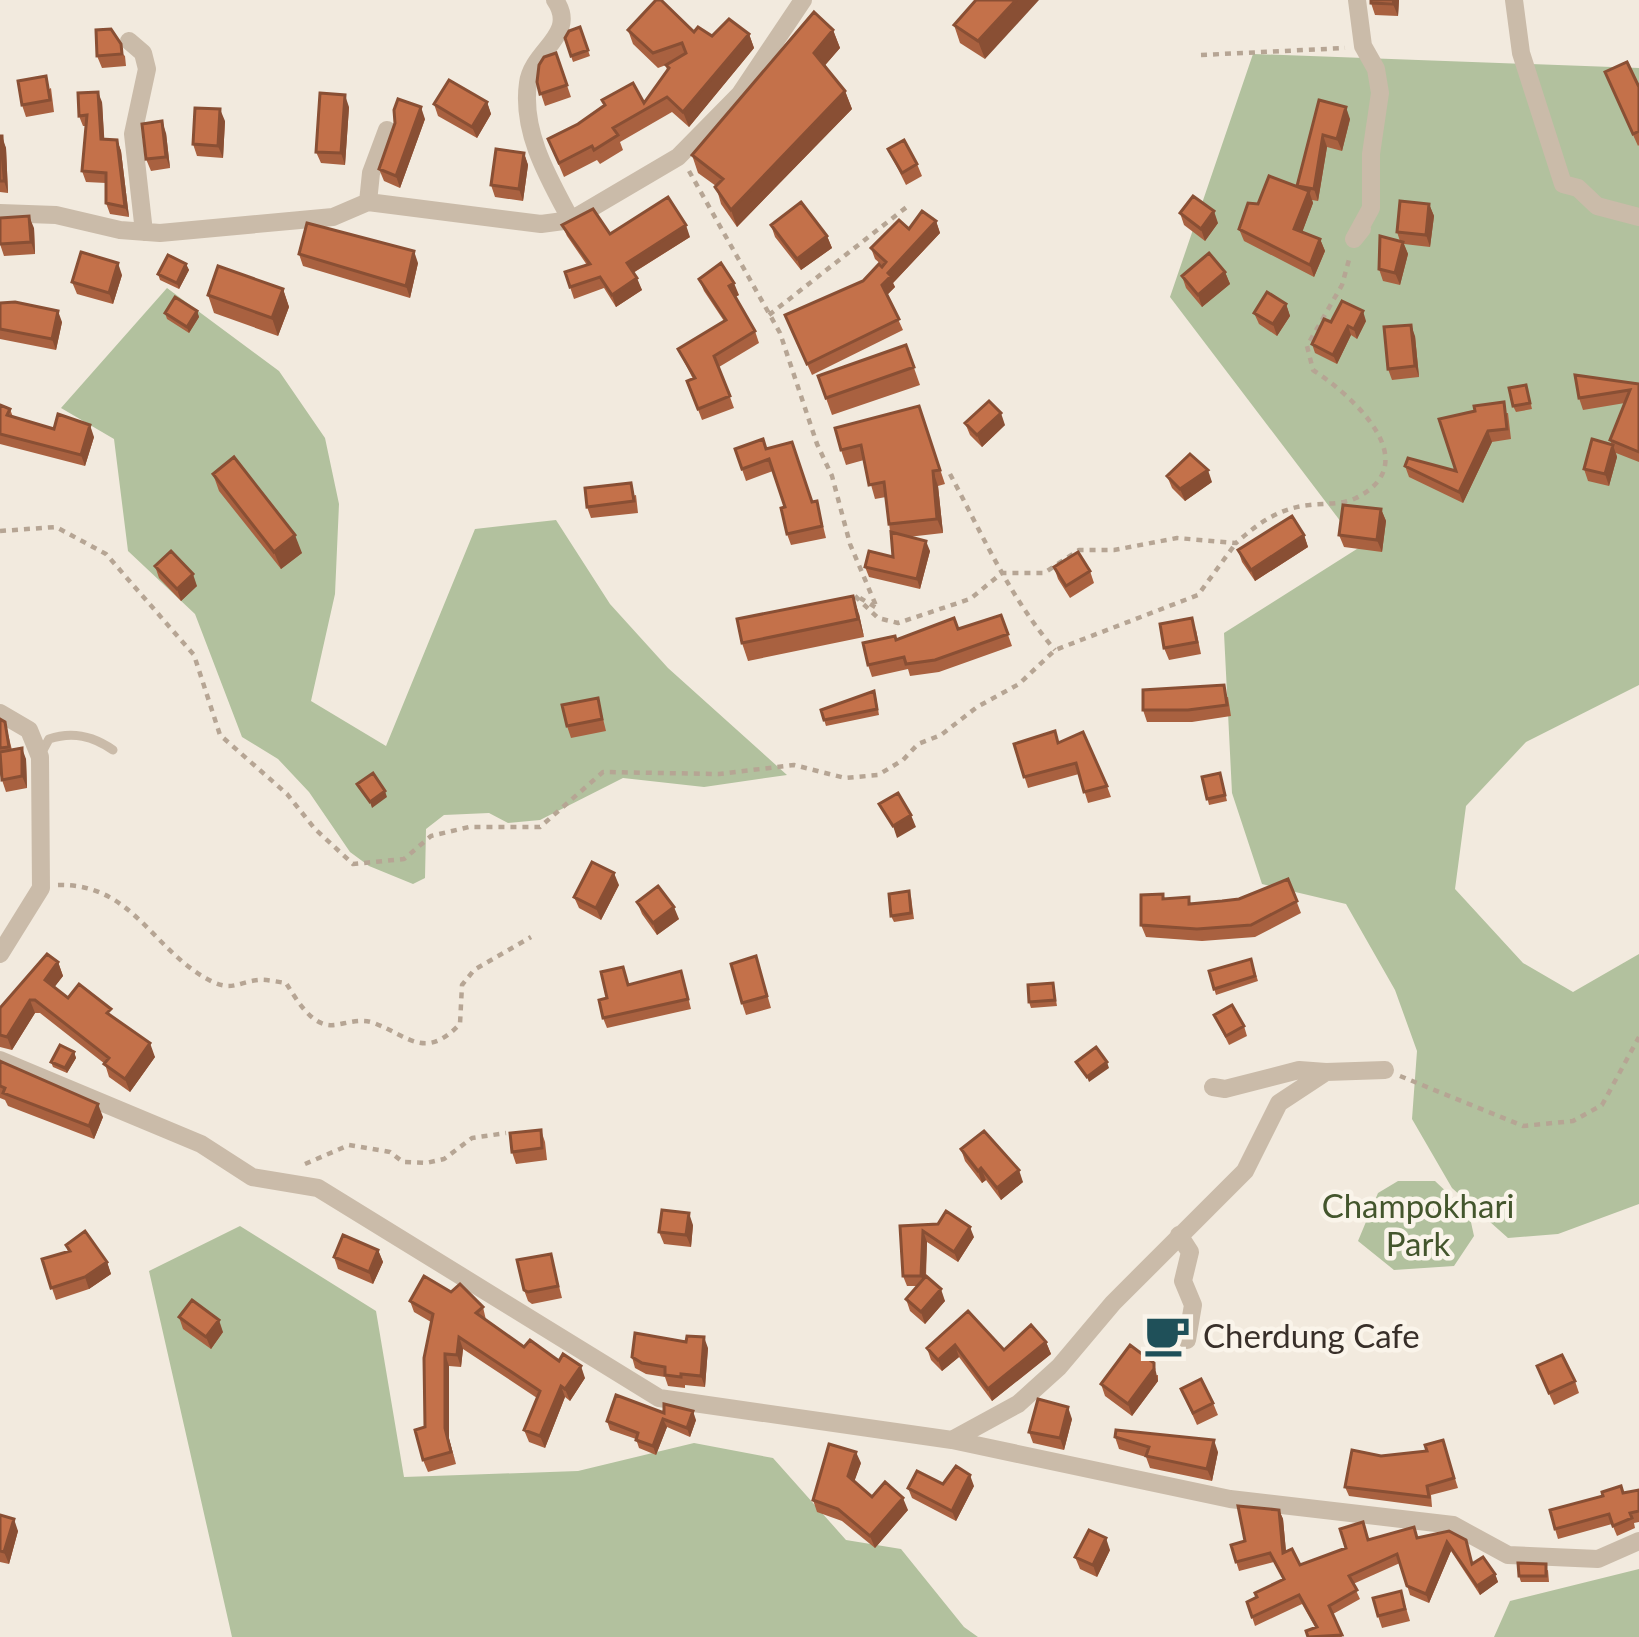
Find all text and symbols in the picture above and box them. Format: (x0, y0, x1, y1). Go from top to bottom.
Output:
park label: Champokhari Park (1322, 1185, 1514, 1263)
cafe icon: Cherdung Cafe (1142, 1310, 1192, 1360)
place label: Cherdung Cafe (1203, 1315, 1420, 1355)

